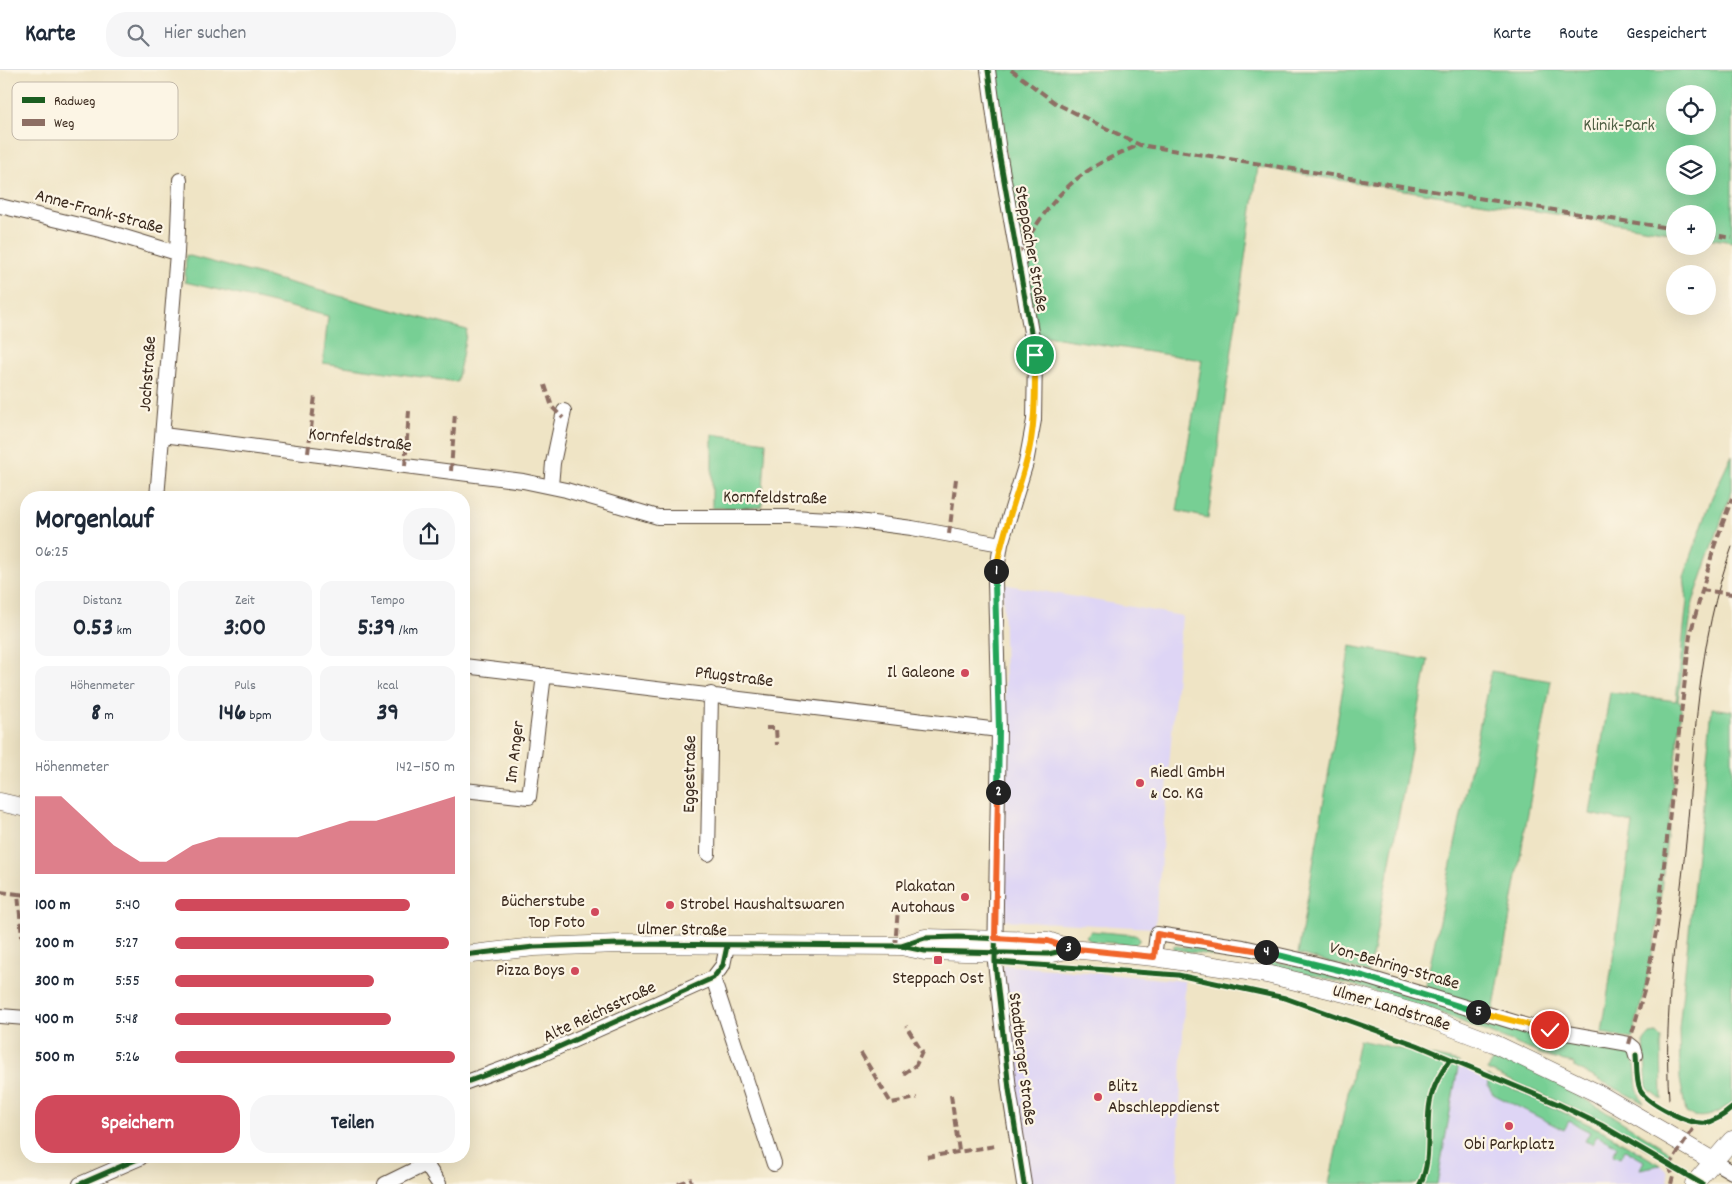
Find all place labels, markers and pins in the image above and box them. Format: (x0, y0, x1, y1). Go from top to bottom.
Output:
pin (1014, 334, 1056, 376)
pin: 1 (984, 558, 1008, 584)
place label: Il Galeone (887, 661, 955, 686)
marker: Il Galeone (959, 667, 971, 679)
place label: Riedl GmbH & Co. KG (1150, 761, 1225, 807)
marker: Riedl GmbH & Co. KG (1134, 777, 1146, 789)
pin: 2 (986, 780, 1010, 804)
place label: Plakatan Autohaus (891, 875, 955, 921)
place label: Bücherstube Top Foto (501, 890, 585, 936)
marker: Plakatan Autohaus (959, 891, 971, 903)
place label: Strobel Haushaltswaren (680, 893, 845, 918)
marker: Strobel Haushaltswaren (664, 899, 676, 911)
marker: Bücherstube Top Foto (589, 906, 601, 918)
pin: 3 (1056, 936, 1080, 960)
pin: 4 (1254, 940, 1278, 964)
marker: Steppach Ost (932, 954, 944, 966)
place label: Pizza Boys (496, 959, 565, 984)
marker: Pizza Boys (569, 965, 581, 977)
place label: Steppach Ost (892, 967, 984, 992)
pin: 5 (1466, 1000, 1490, 1024)
pin (1529, 1009, 1571, 1051)
place label: Blitz Abschleppdienst (1108, 1075, 1220, 1121)
marker: Blitz Abschleppdienst (1092, 1091, 1104, 1103)
marker: Obi Parkplatz (1503, 1120, 1515, 1132)
place label: Obi Parkplatz (1464, 1133, 1555, 1158)

